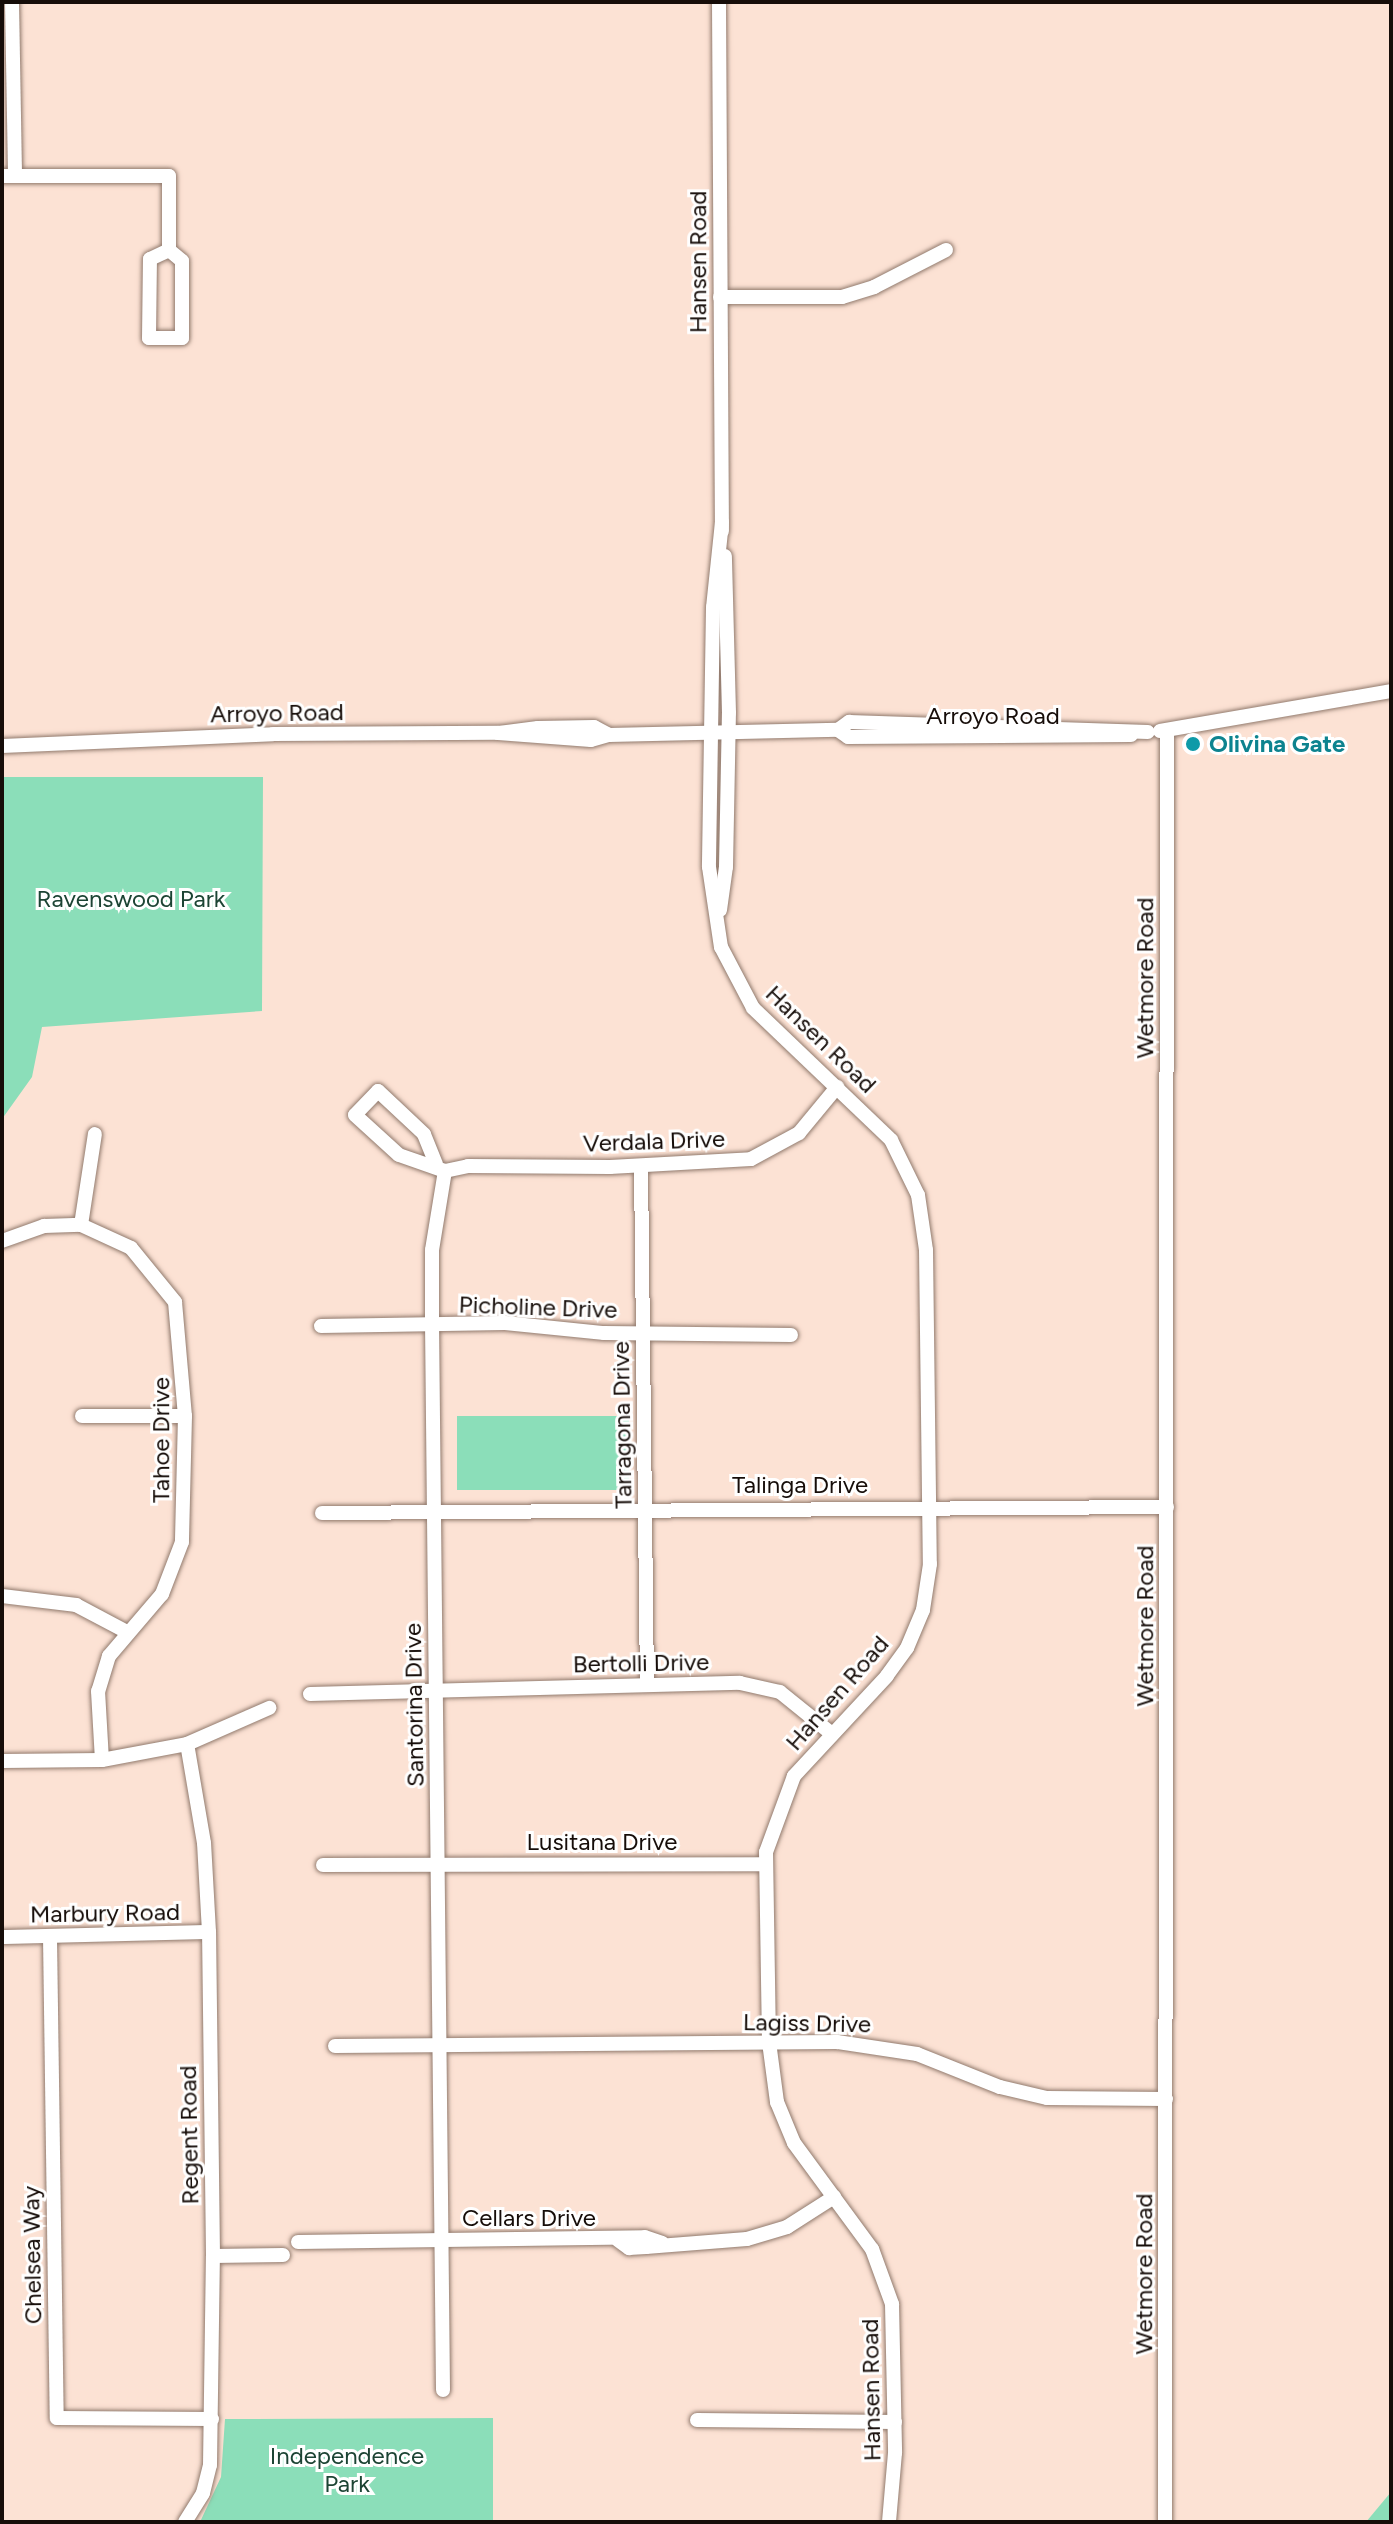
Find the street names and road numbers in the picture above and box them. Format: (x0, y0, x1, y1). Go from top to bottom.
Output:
street label: Hansen Road (684, 191, 712, 333)
street label: Arroyo Road (210, 697, 344, 729)
street label: Arroyo Road (926, 702, 1060, 730)
street label: Wetmore Road (1131, 898, 1159, 1058)
street label: Hansen Road (760, 979, 882, 1099)
street label: Verdala Drive (582, 1124, 726, 1158)
street label: Picholine Drive (458, 1290, 618, 1324)
street label: Tarragona Drive (606, 1341, 638, 1509)
street label: Tahoe Drive (147, 1377, 175, 1503)
street label: Talinga Drive (732, 1471, 868, 1499)
street label: Wetmore Road (1131, 1546, 1159, 1706)
street label: Santorina Drive (398, 1623, 430, 1787)
street label: Hansen Road (779, 1630, 895, 1756)
street label: Bertolli Drive (573, 1647, 709, 1679)
street label: Lusitana Drive (527, 1828, 677, 1856)
street label: Marbury Road (30, 1897, 180, 1929)
street label: Lagiss Drive (743, 2007, 871, 2039)
street label: Regent Road (173, 2065, 205, 2205)
street label: Chelsea Way (16, 2186, 48, 2324)
street label: Wetmore Road (1130, 2194, 1158, 2354)
street label: Cellars Drive (462, 2204, 596, 2232)
street label: Hansen Road (855, 2319, 887, 2461)

